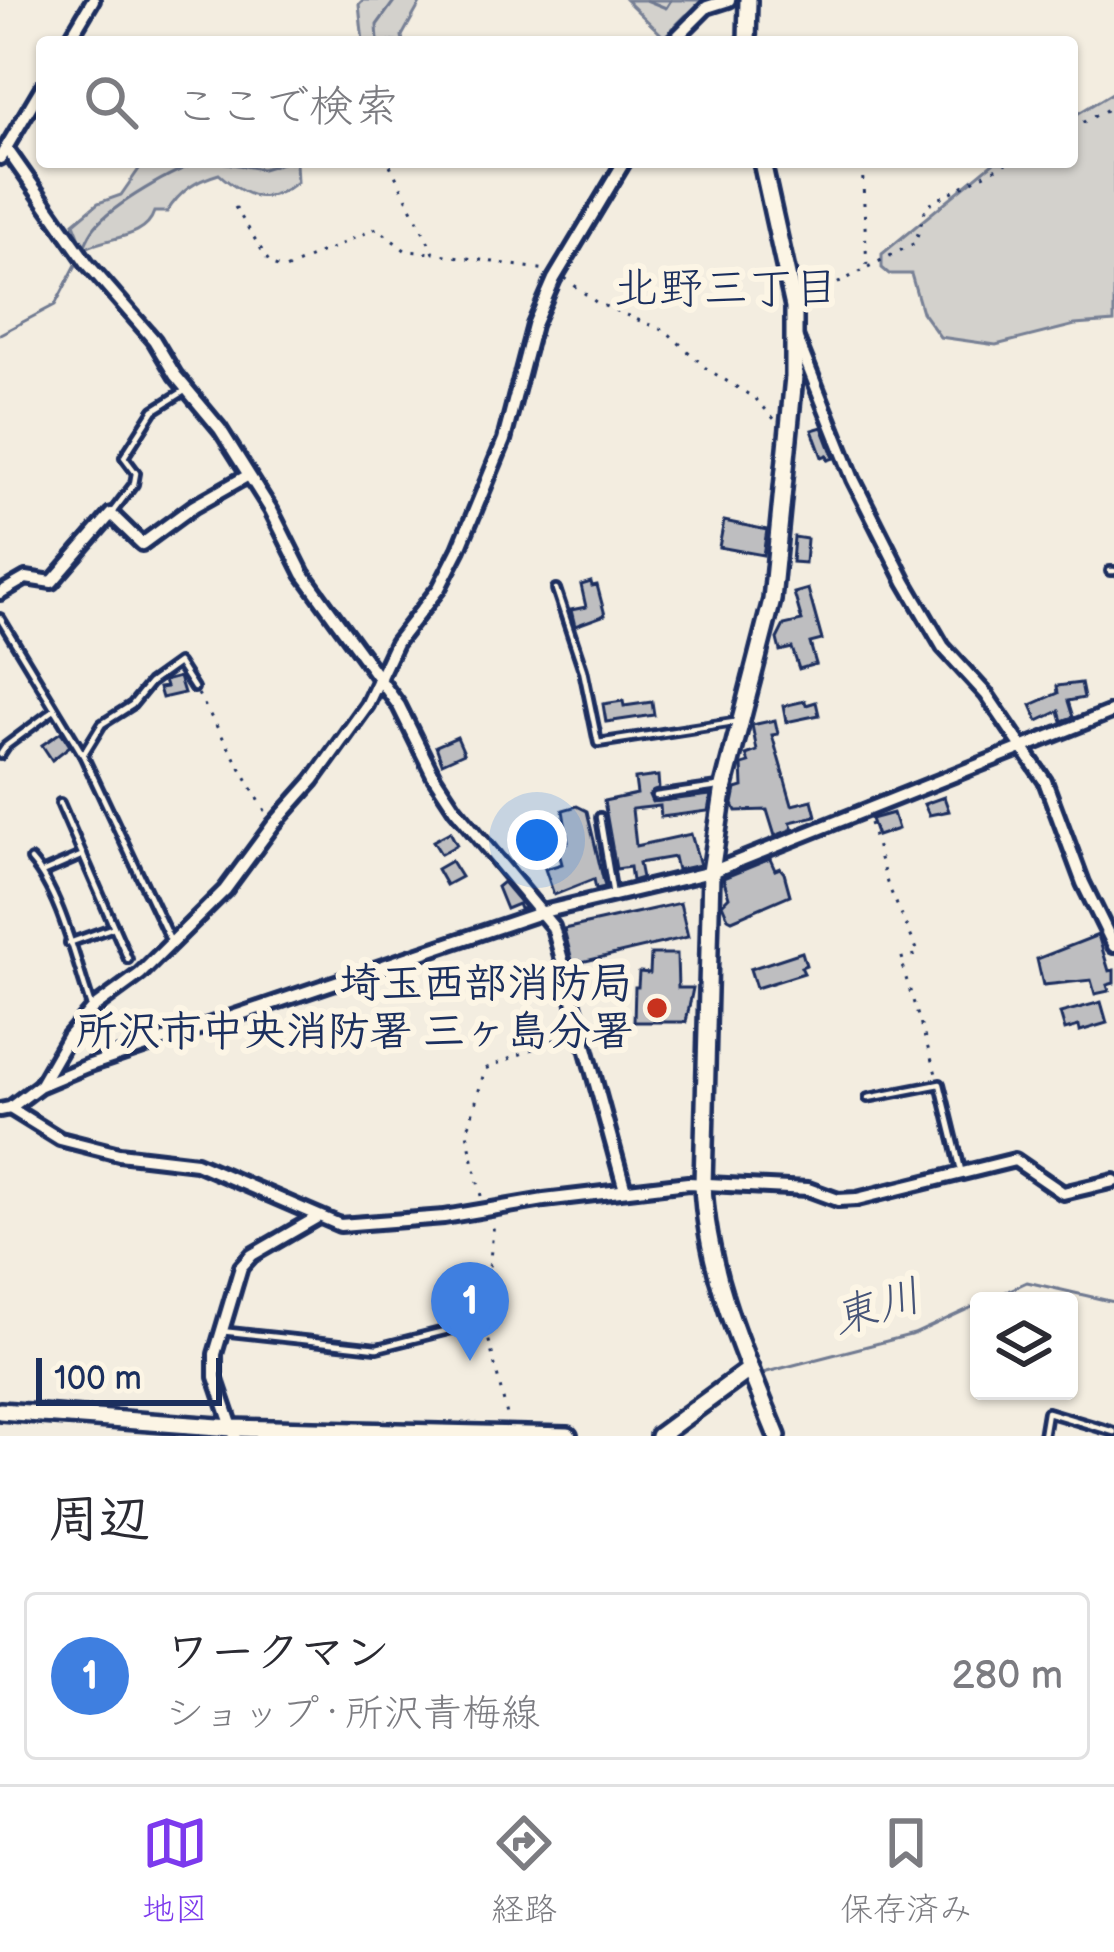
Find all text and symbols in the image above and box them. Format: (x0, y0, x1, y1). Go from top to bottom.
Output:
search box (36, 36, 1078, 168)
icon: search (78, 69, 144, 135)
text: ここで検索 (174, 80, 399, 135)
district label: 北野三丁目 (613, 262, 839, 317)
your location (507, 810, 567, 870)
place label: 埼玉西部消防局 所沢市中央消防署 三ヶ島分署 (76, 959, 633, 1058)
marker: 埼玉西部消防局 所沢市中央消防署 三ヶ島分署 (644, 995, 670, 1021)
pin: 1 (431, 1262, 509, 1361)
water label: 東川 (826, 1269, 928, 1347)
map controls (970, 1292, 1078, 1400)
button: layers (970, 1292, 1078, 1400)
scale bar (36, 1352, 222, 1405)
text: 100 m (54, 1359, 142, 1399)
text: 周辺 (48, 1490, 150, 1551)
text: ワークマン (165, 1626, 390, 1681)
text: 1 (82, 1653, 98, 1700)
text: 280 m (952, 1653, 1063, 1700)
text: ショップ · 所沢青梅線 (165, 1691, 540, 1738)
tab: 地図 (142, 1810, 208, 1930)
tab: 経路 (491, 1810, 557, 1930)
tab: 保存済み (840, 1810, 972, 1930)

